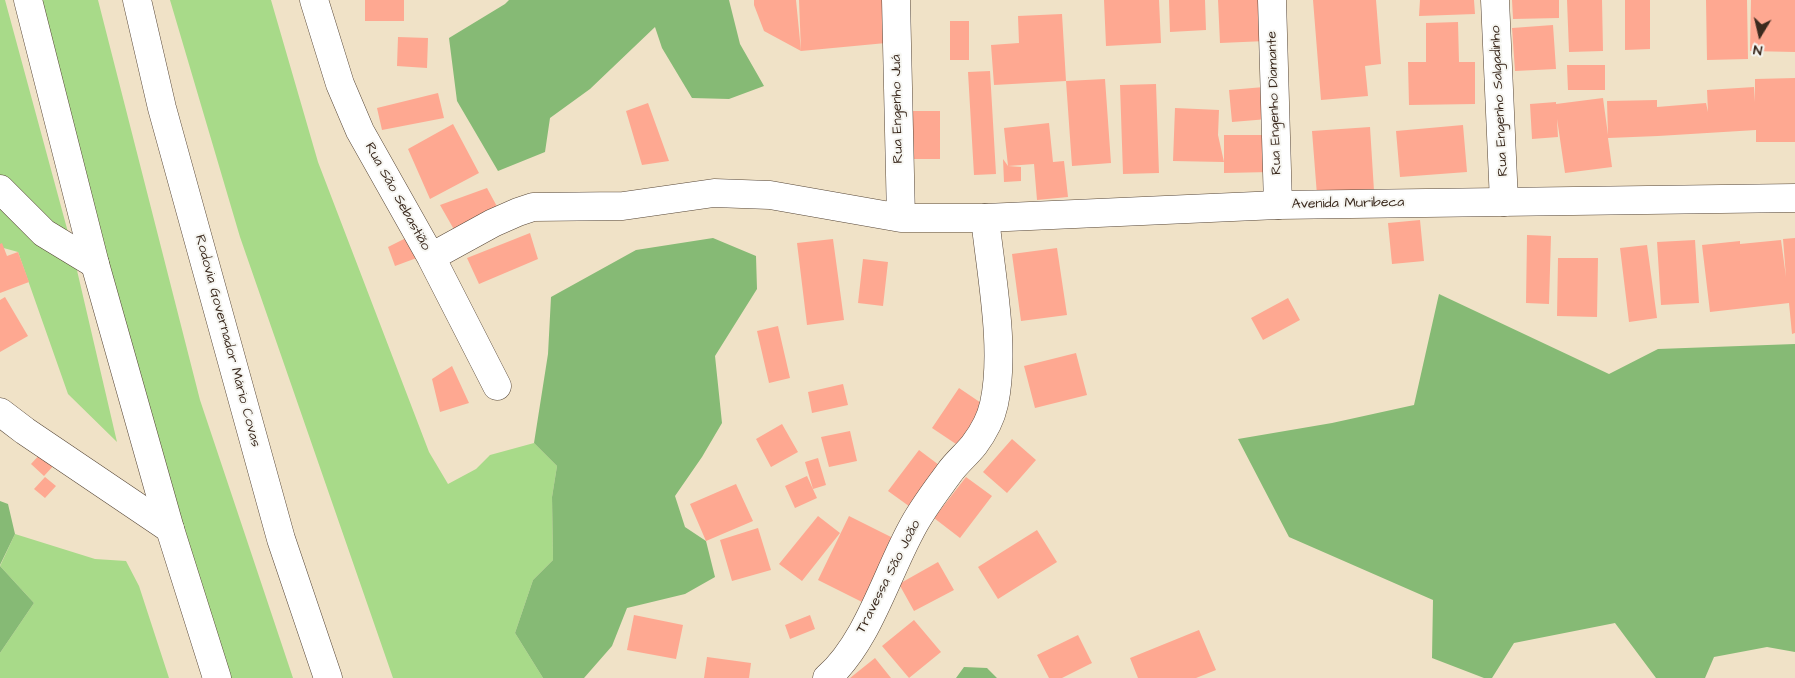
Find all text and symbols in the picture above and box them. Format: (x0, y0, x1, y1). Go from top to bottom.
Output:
north arrow (1735, 10, 1785, 60)
street label: Rua Engenho Salgadinho (1488, 25, 1512, 177)
street label: Rua Engenho Diamante (1264, 31, 1286, 175)
text: N (1752, 39, 1764, 60)
street label: Rua Engenho Juá (889, 54, 907, 164)
street label: Rua São Sebastião (360, 140, 434, 254)
street label: Avenida Muribeca (1291, 195, 1405, 213)
street label: Rodovia Governador Mário Covas (191, 233, 263, 449)
street label: Travessa São João (853, 517, 925, 637)

